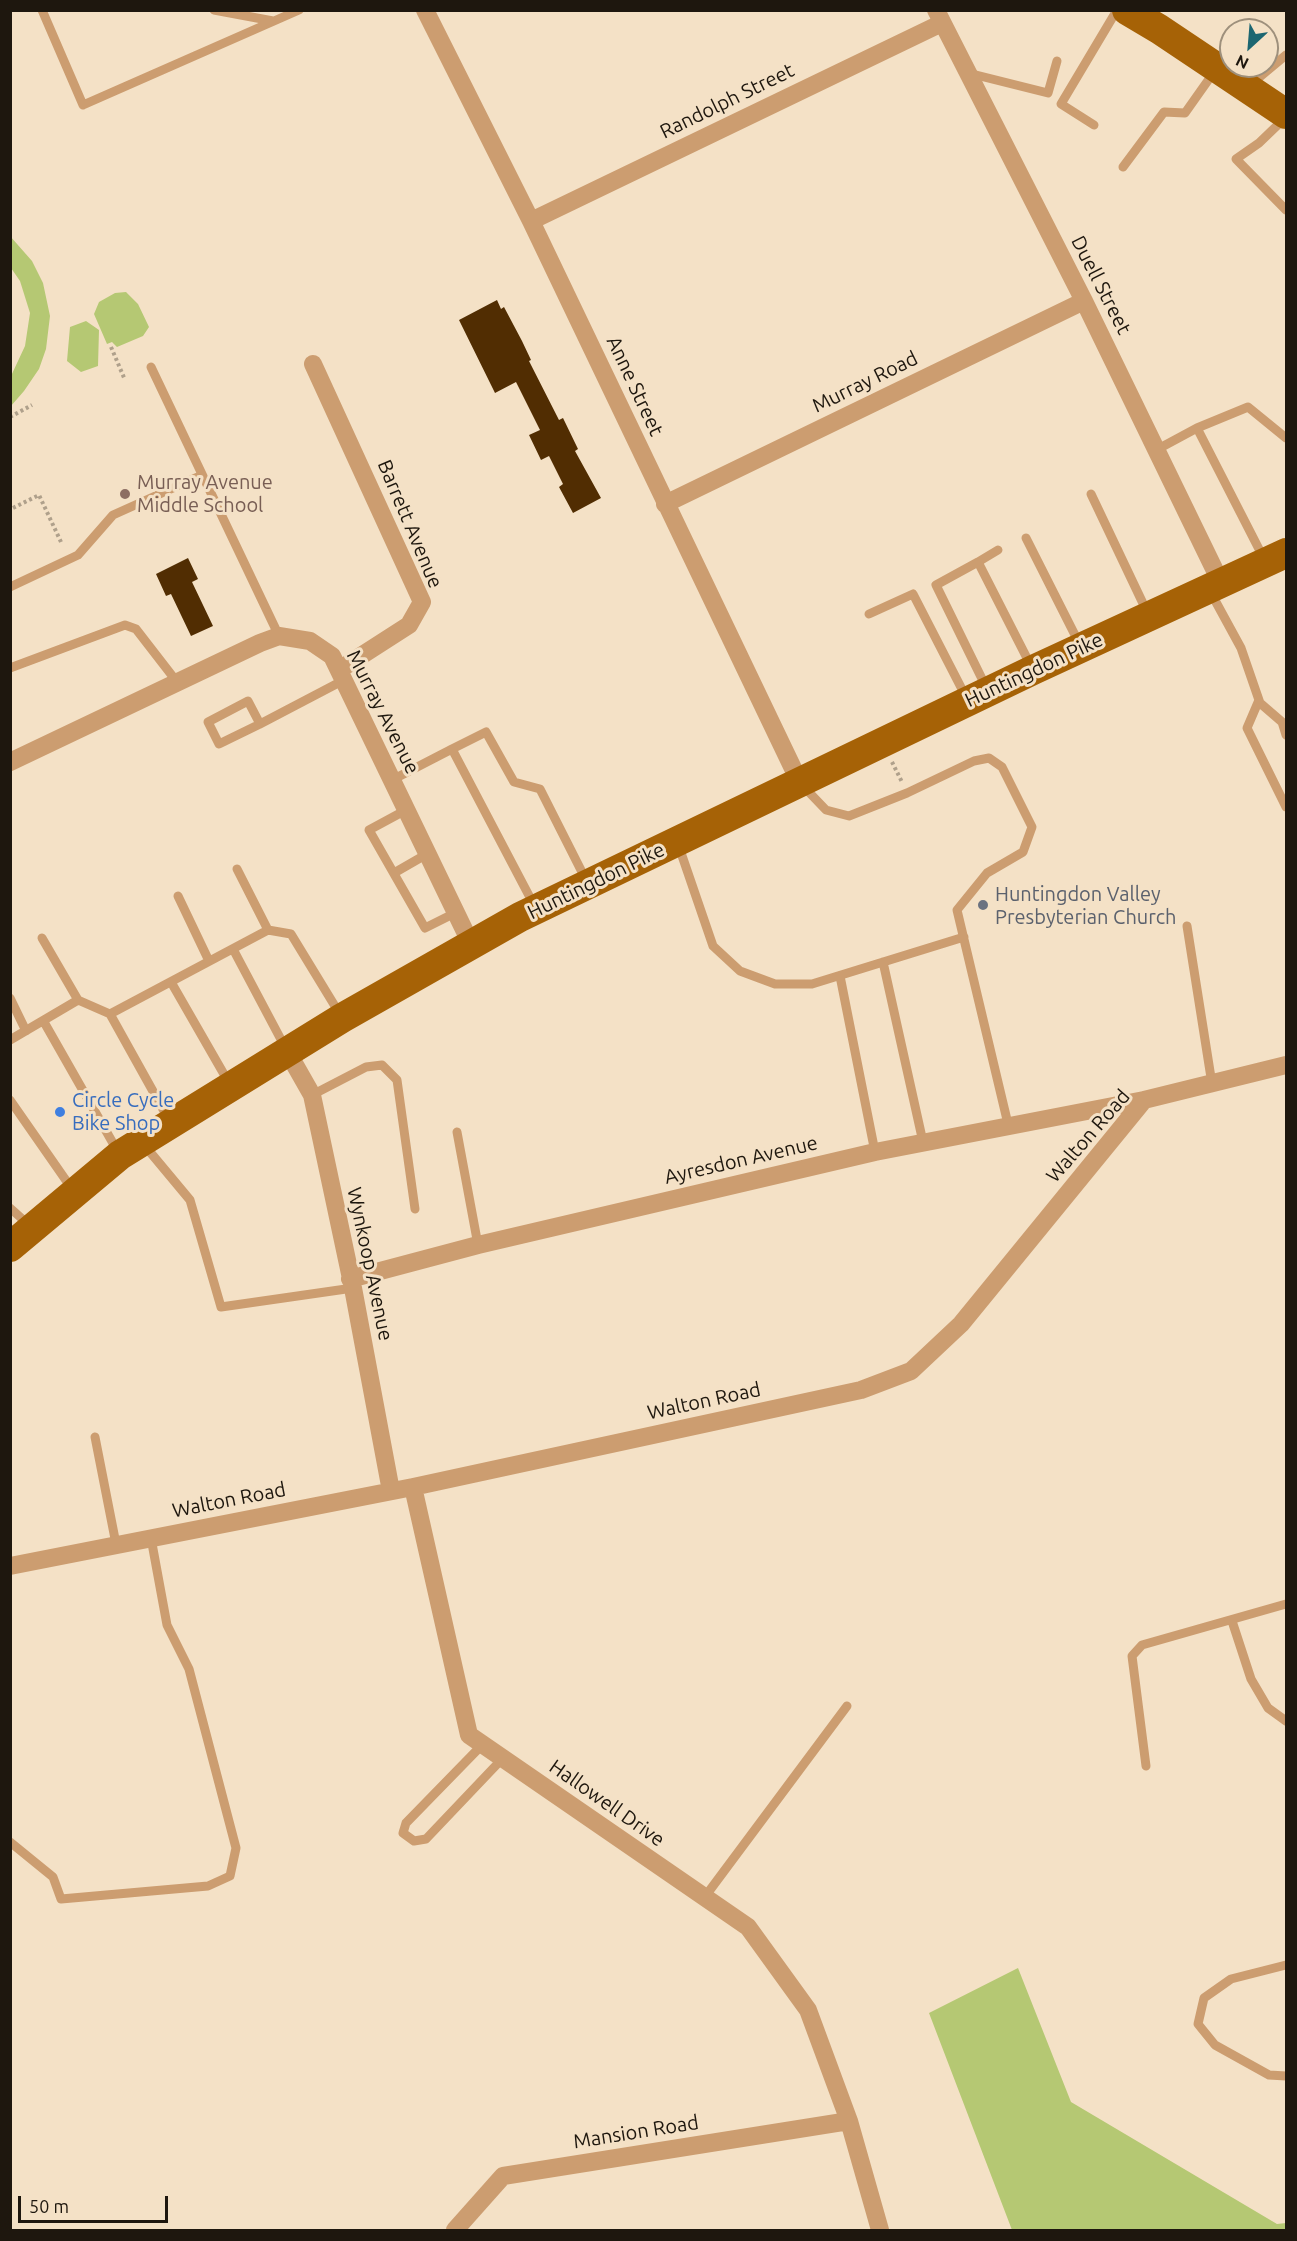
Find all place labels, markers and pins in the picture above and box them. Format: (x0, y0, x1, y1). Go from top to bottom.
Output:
place label: Murray Avenue Middle School (137, 470, 273, 517)
marker: Murray Avenue Middle School (118, 487, 132, 501)
place label: Huntingdon Valley Presbyterian Church (995, 882, 1176, 929)
marker: Huntingdon Valley Presbyterian Church (976, 898, 990, 912)
place label: Circle Cycle Bike Shop (72, 1088, 174, 1135)
marker: Circle Cycle Bike Shop (53, 1105, 67, 1119)

